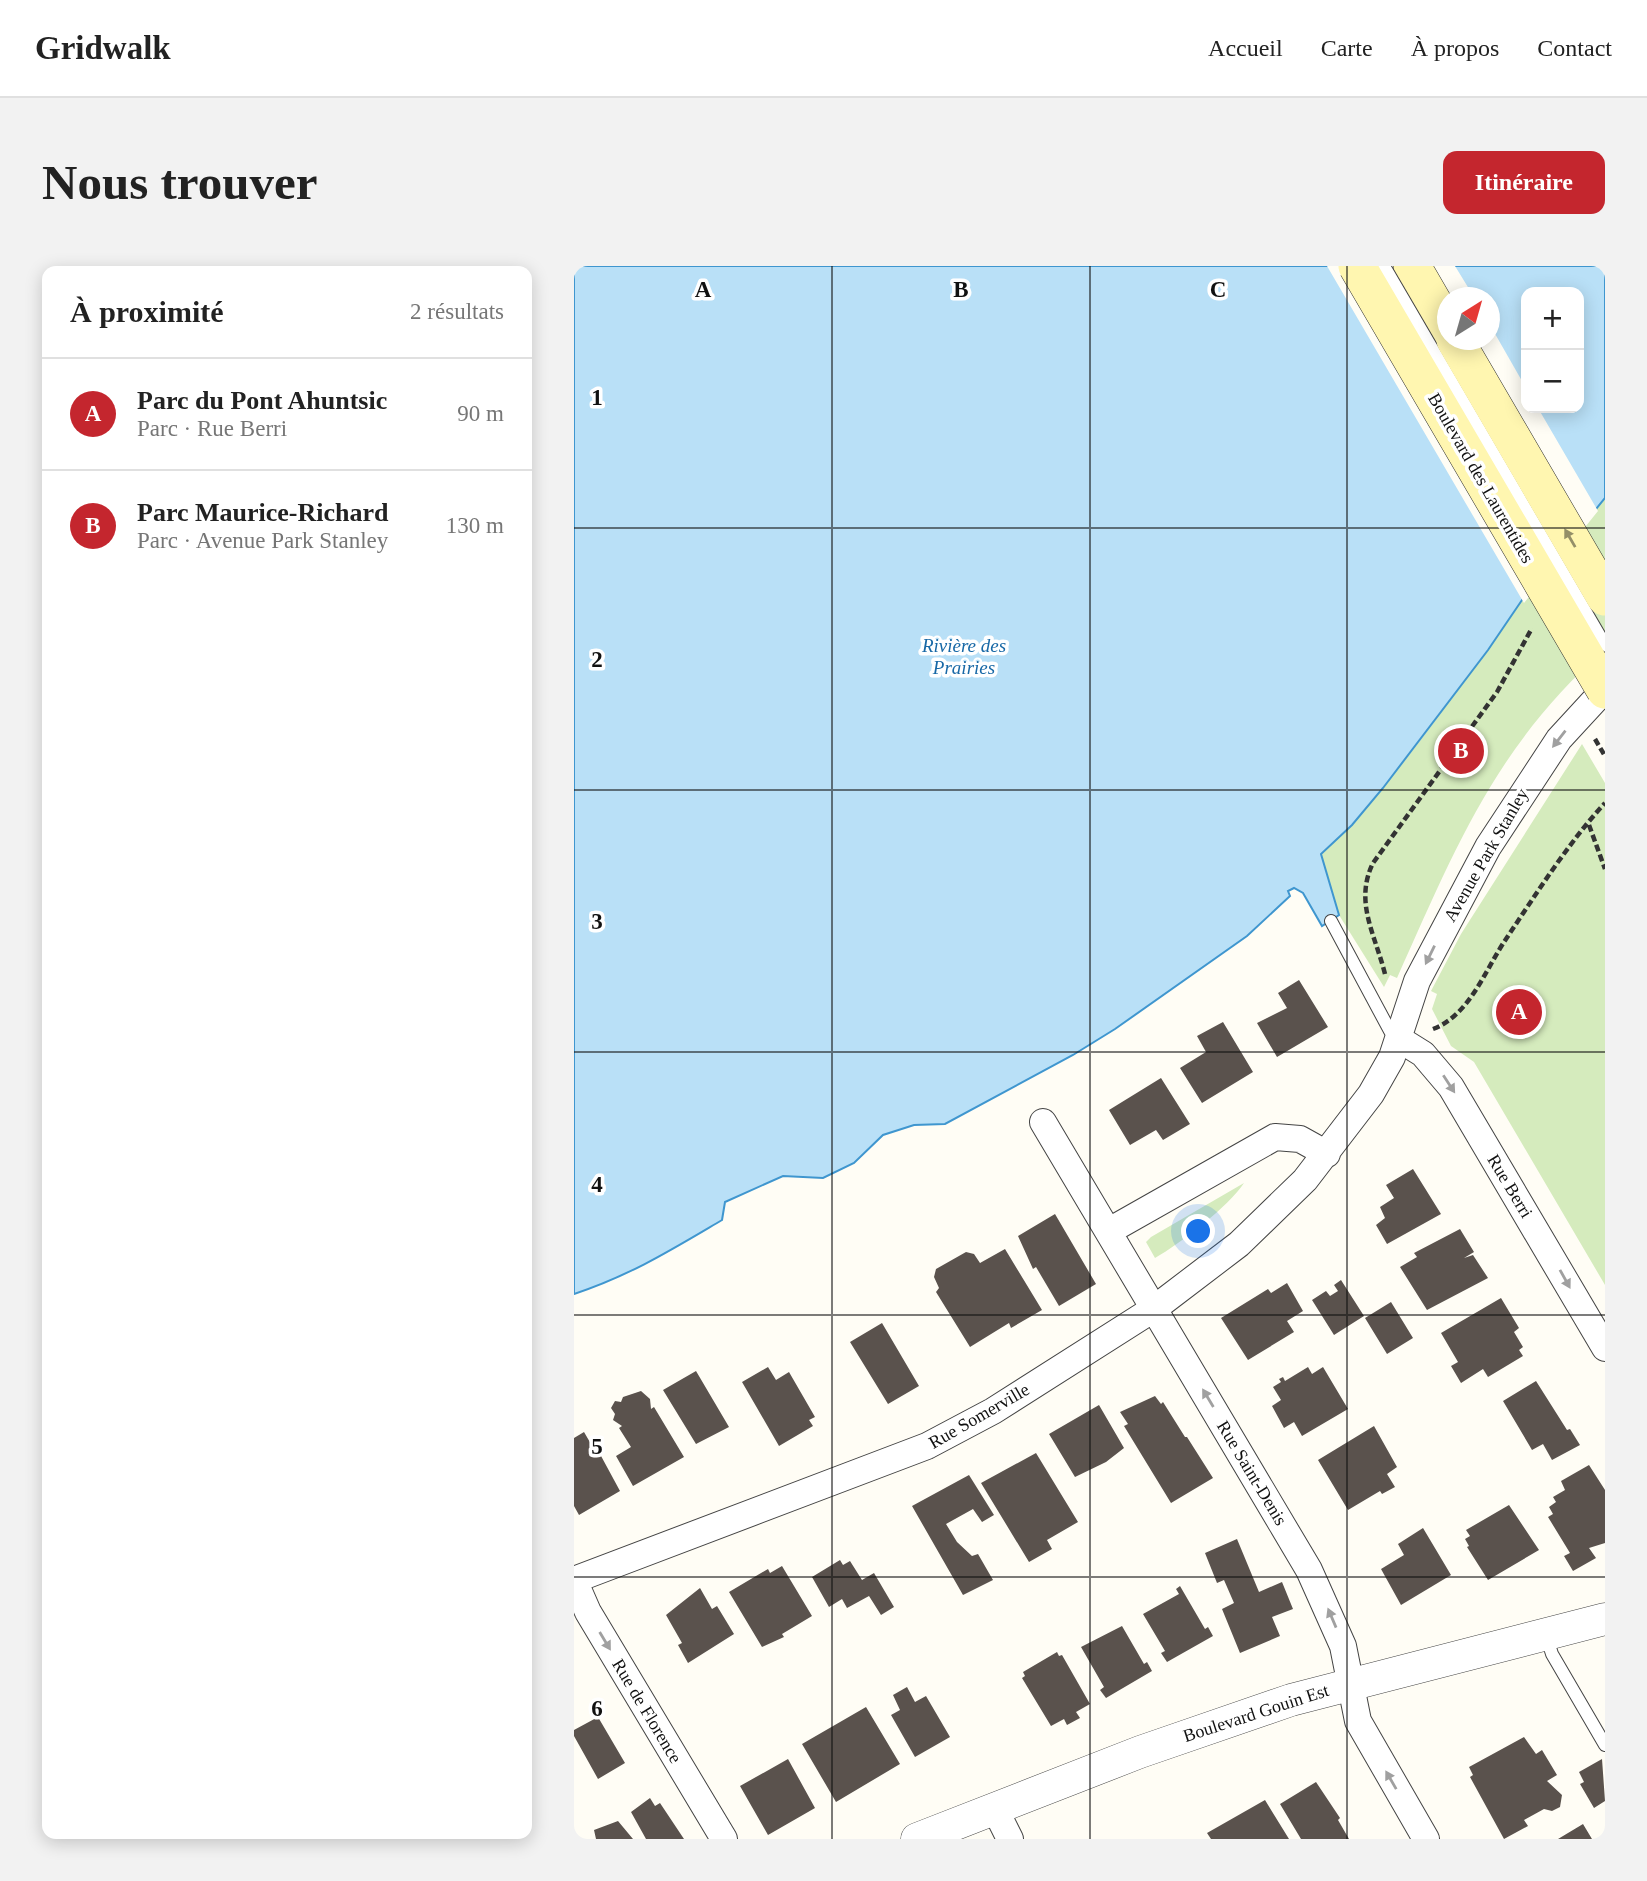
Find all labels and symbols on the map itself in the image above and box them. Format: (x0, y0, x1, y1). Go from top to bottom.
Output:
text: A (695, 277, 712, 302)
text: B (953, 277, 969, 302)
text: C (1210, 277, 1226, 302)
north arrow (1437, 287, 1500, 350)
text: 1 (591, 385, 603, 410)
street label: Boulevard des Laurentides (1424, 389, 1538, 567)
one-way arrow (1564, 528, 1577, 547)
water label: Rivière des Prairies (921, 635, 1006, 678)
text: 2 (591, 647, 603, 672)
pin: B (1438, 725, 1484, 777)
one-way arrow (1553, 730, 1567, 748)
street label: Avenue Park Stanley (1440, 785, 1532, 925)
text: 3 (591, 909, 603, 934)
one-way arrow (1424, 945, 1436, 965)
pin: A (1496, 986, 1542, 1038)
one-way arrow (1442, 1074, 1455, 1094)
street label: Rue Berri (1483, 1151, 1537, 1221)
text: 4 (591, 1172, 603, 1197)
your location (1181, 1214, 1215, 1248)
one-way arrow (1559, 1270, 1571, 1289)
street label: Rue Somerville (925, 1379, 1033, 1453)
one-way arrow (1201, 1389, 1214, 1408)
street label: Rue Saint-Denis (1213, 1417, 1291, 1529)
text: 5 (591, 1434, 603, 1459)
one-way arrow (1326, 1607, 1337, 1628)
one-way arrow (599, 1631, 612, 1650)
street label: Rue de Florence (608, 1655, 686, 1767)
street label: Boulevard Gouin Est (1181, 1680, 1331, 1746)
text: 6 (591, 1696, 603, 1721)
one-way arrow (1385, 1771, 1398, 1790)

